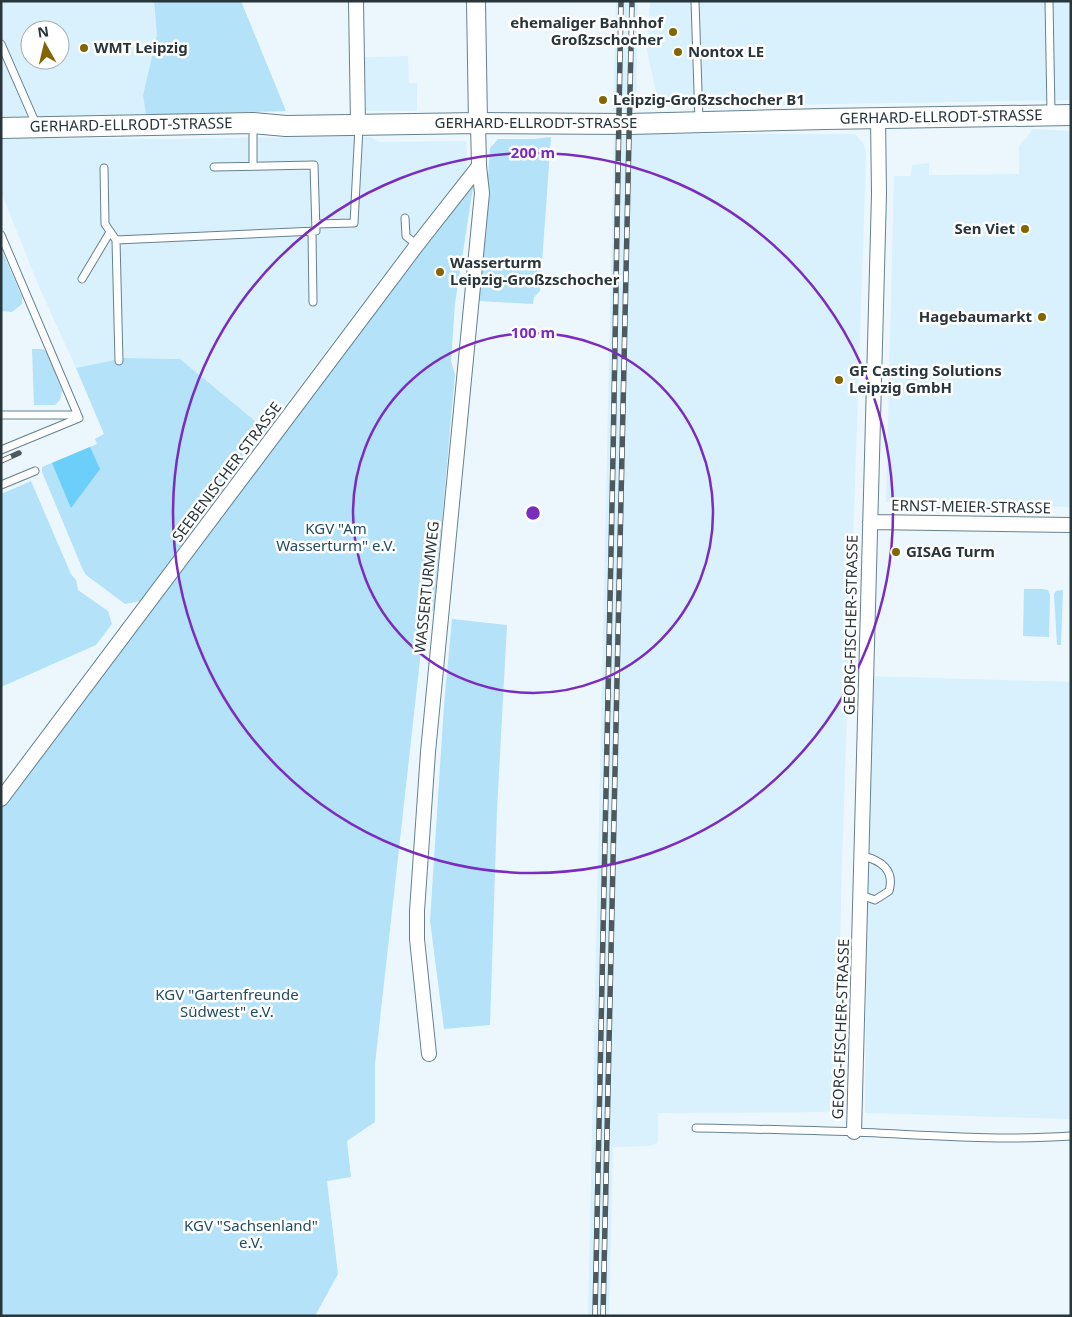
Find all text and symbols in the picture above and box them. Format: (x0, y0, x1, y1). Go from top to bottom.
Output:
place label: ehemaliger Bahnhof Großzschocher (510, 12, 664, 49)
north arrow (20, 20, 70, 70)
text: N (36, 21, 50, 42)
marker: ehemaliger Bahnhof Großzschocher (667, 26, 679, 38)
place label: WMT Leipzig (94, 37, 188, 57)
place label: Nontox LE (688, 41, 764, 61)
marker: WMT Leipzig (78, 42, 90, 54)
marker: Nontox LE (672, 46, 684, 58)
place label: Leipzig-Großzschocher B1 (613, 89, 805, 109)
marker: Leipzig-Großzschocher B1 (597, 94, 609, 106)
street label: GERHARD-ELLRODT-STRASSE (839, 104, 1043, 128)
street label: GERHARD-ELLRODT-STRASSE (29, 112, 233, 136)
street label: GERHARD-ELLRODT-STRASSE (435, 112, 637, 132)
text: 200 m (511, 142, 555, 162)
place label: Sen Viet (954, 218, 1015, 238)
marker: Sen Viet (1019, 223, 1031, 235)
place label: Wasserturm Leipzig-Großzschocher (450, 252, 620, 289)
marker: Wasserturm Leipzig-Großzschocher (434, 266, 446, 278)
place label: Hagebaumarkt (919, 306, 1032, 326)
marker: Hagebaumarkt (1036, 311, 1048, 323)
text: 100 m (511, 322, 555, 342)
place label: GF Casting Solutions Leipzig GmbH (849, 360, 1002, 397)
marker: GF Casting Solutions Leipzig GmbH (833, 374, 845, 386)
street label: SEEBENISCHER STRASSE (167, 397, 285, 545)
street label: ERNST-MEIER-STRASSE (891, 495, 1051, 517)
centre of rings (524, 504, 542, 522)
park label: KGV "Am Wasserturm" e.V. (276, 518, 396, 555)
street label: WASSERTURMWEG (409, 520, 443, 654)
street label: GEORG-FISCHER-STRASSE (838, 535, 862, 715)
place label: GISAG Turm (906, 541, 995, 561)
marker: GISAG Turm (890, 546, 902, 558)
street label: GEORG-FISCHER-STRASSE (827, 938, 853, 1120)
park label: KGV "Gartenfreunde Südwest" e.V. (155, 984, 299, 1021)
park label: KGV "Sachsenland" e.V. (184, 1215, 318, 1252)

